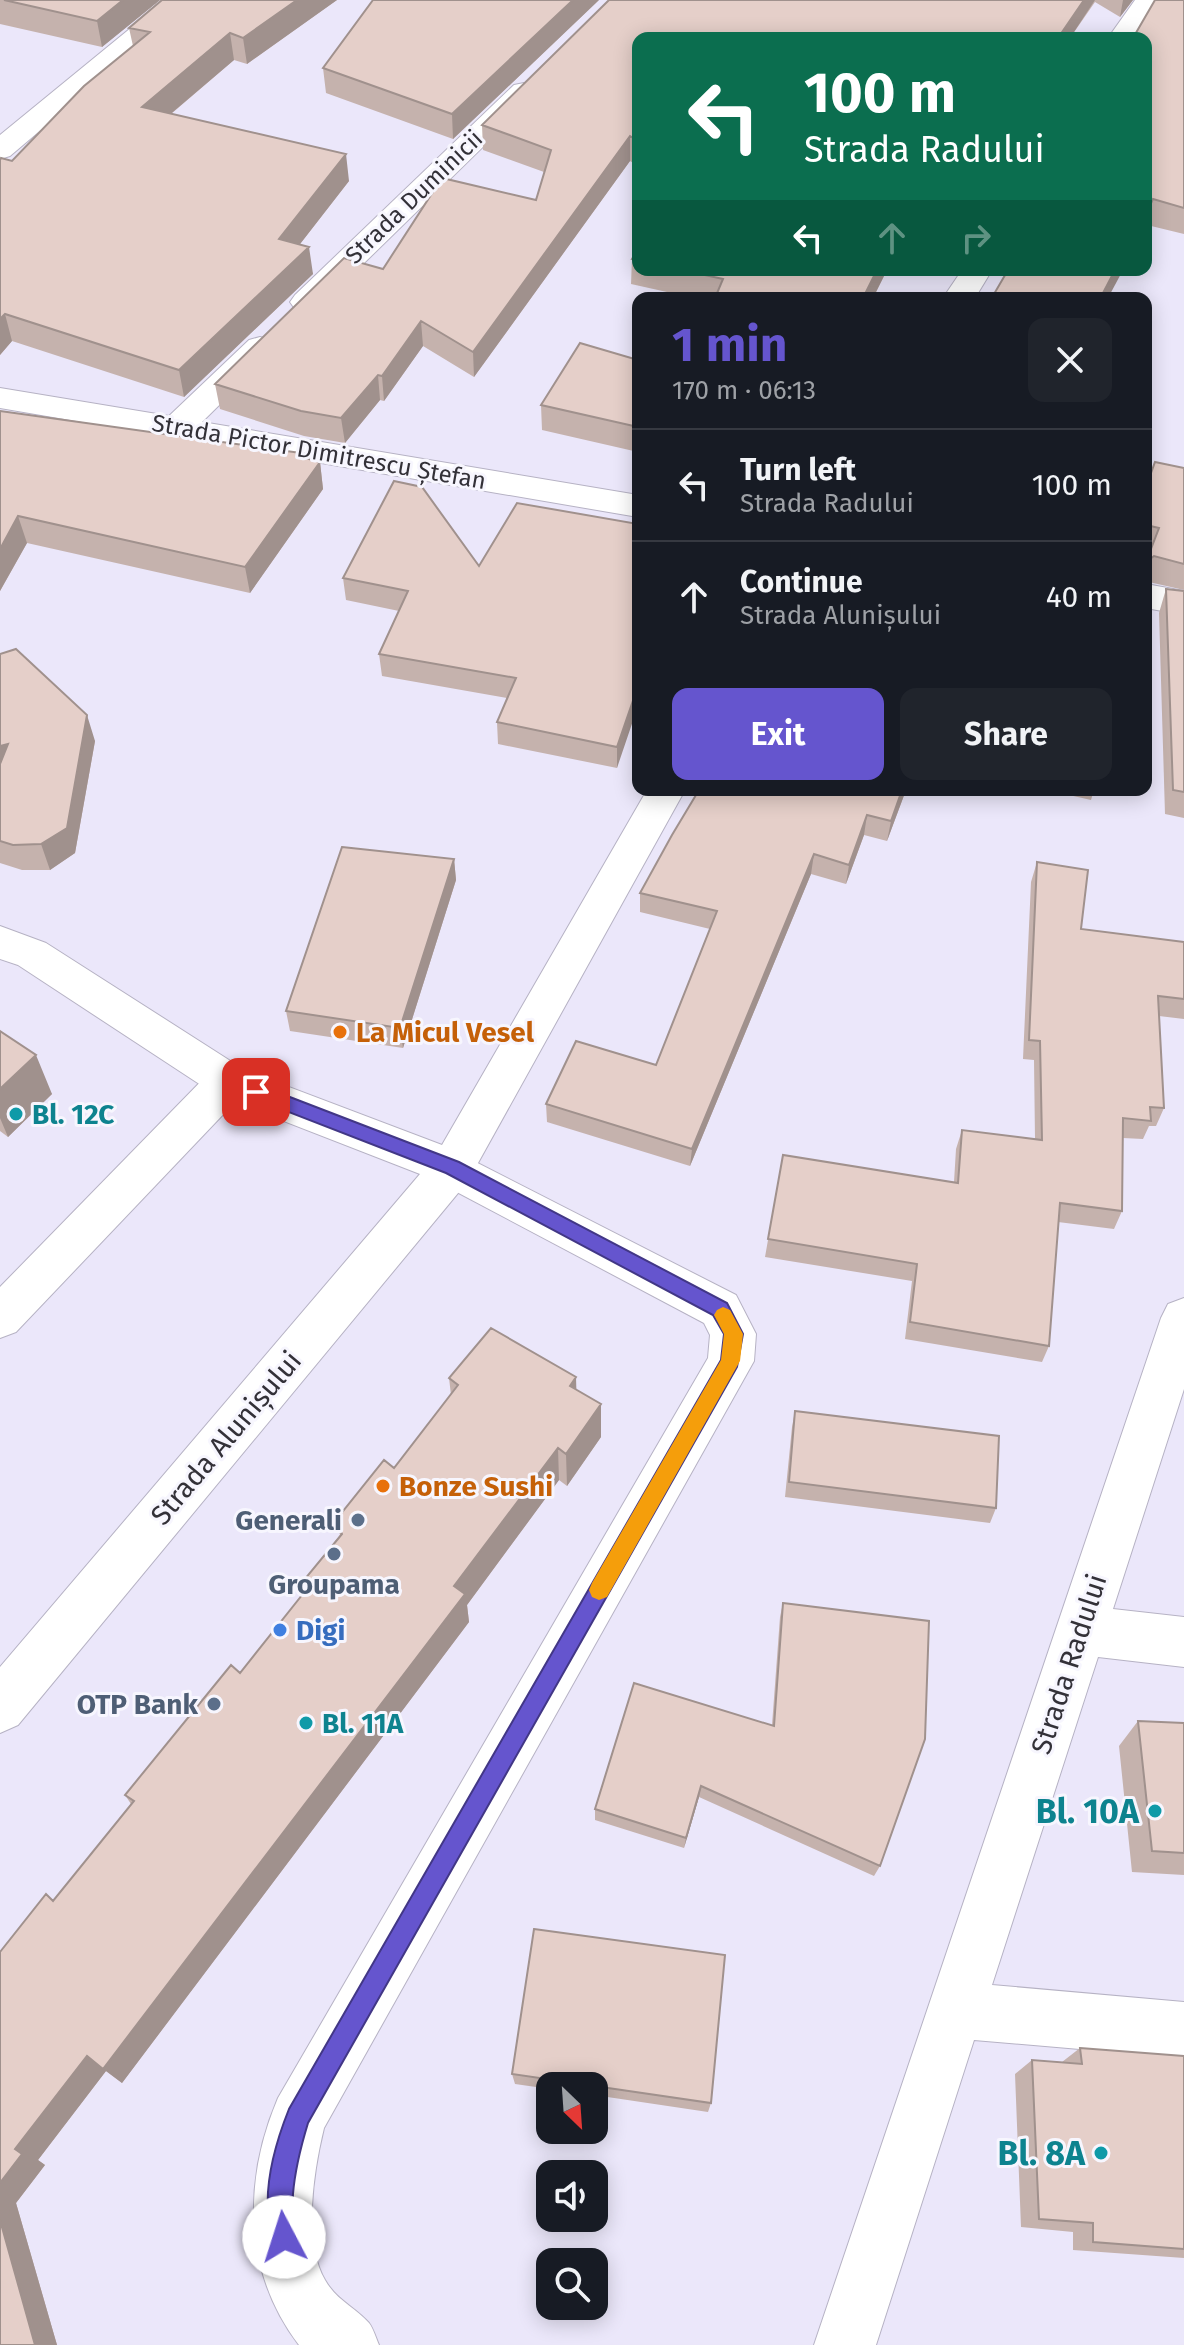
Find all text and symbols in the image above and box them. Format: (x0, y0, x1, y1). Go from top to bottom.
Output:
text: 100 m (804, 60, 956, 127)
icon: left (672, 64, 776, 168)
street label: Strada Duminicii (340, 125, 488, 269)
text: Strada Radului (804, 128, 1045, 172)
icon: left (786, 216, 830, 260)
icon: ahead (870, 216, 914, 260)
icon: right (954, 216, 998, 260)
text: 1 min (672, 316, 787, 374)
button: close (1028, 318, 1112, 402)
text: 170 m · 06:13 (672, 375, 816, 406)
street label: Strada Pictor Dimitrescu Ștefan (150, 409, 488, 496)
text: Turn left (740, 452, 856, 488)
icon: left (672, 463, 716, 507)
text: 100 m (1032, 467, 1112, 503)
text: Strada Radului (740, 488, 914, 519)
text: Continue (740, 564, 863, 600)
icon: ahead (672, 575, 716, 619)
text: 40 m (1046, 579, 1112, 615)
text: Strada Alunișului (740, 600, 941, 631)
button: Exit (672, 688, 884, 780)
button: Share (900, 688, 1112, 780)
place label: La Micul Vesel (356, 1016, 535, 1049)
marker: La Micul Vesel (331, 1023, 349, 1041)
pin (222, 1058, 290, 1126)
icon: arrive (234, 1070, 278, 1114)
place label: Bl. 12C (32, 1098, 114, 1131)
marker: Bl. 12C (7, 1105, 25, 1123)
street label: Strada Alunișului (144, 1344, 309, 1532)
place label: Bonze Sushi (399, 1470, 553, 1503)
marker: Bonze Sushi (374, 1477, 392, 1495)
place label: Generali (235, 1504, 342, 1537)
marker: Generali (349, 1511, 367, 1529)
marker: Groupama (325, 1545, 343, 1563)
place label: Groupama (268, 1568, 400, 1601)
street label: Strada Radului (1024, 1570, 1114, 1758)
place label: Digi (296, 1614, 345, 1647)
marker: Digi (271, 1621, 289, 1639)
place label: OTP Bank (77, 1688, 199, 1721)
marker: OTP Bank (205, 1695, 223, 1713)
place label: Bl. 11A (322, 1707, 404, 1740)
marker: Bl. 11A (297, 1714, 315, 1732)
place label: Bl. 10A (1036, 1791, 1140, 1832)
marker: Bl. 10A (1146, 1802, 1164, 1820)
north arrow (536, 2072, 608, 2144)
map controls (536, 2072, 608, 2320)
place label: Bl. 8A (998, 2133, 1086, 2174)
marker: Bl. 8A (1092, 2144, 1110, 2162)
button: sound (536, 2160, 608, 2232)
position arrow (242, 2195, 326, 2279)
button: search (536, 2248, 608, 2320)

